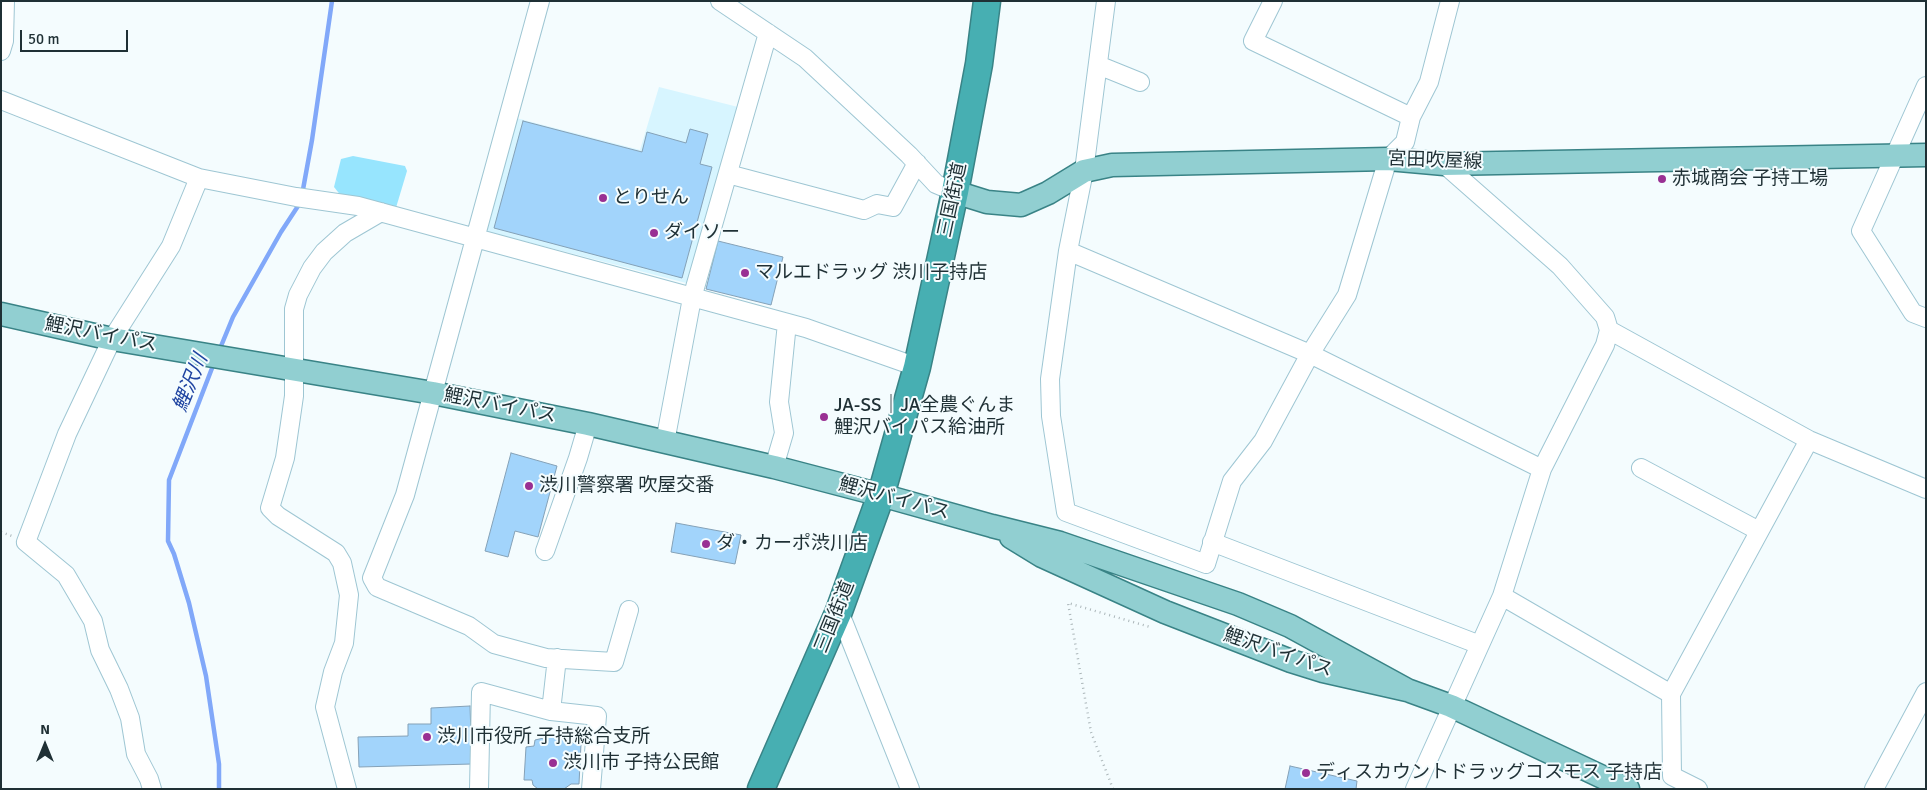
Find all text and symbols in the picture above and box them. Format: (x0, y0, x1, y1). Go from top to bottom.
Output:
scale bar (22, 20, 130, 52)
text: 50 m (28, 30, 59, 48)
street label: 宮田吹屋線 (1387, 148, 1483, 174)
street label: 三国街道 (934, 160, 972, 240)
place label: 赤城商会 子持工場 (1672, 168, 1828, 190)
marker: 赤城商会 子持工場 (1656, 173, 1668, 185)
place label: とりせん (613, 187, 689, 209)
marker: とりせん (597, 192, 609, 204)
place label: ダイソー (664, 222, 740, 244)
marker: ダイソー (648, 227, 660, 239)
place label: マルエドラッグ 渋川子持店 (755, 262, 987, 284)
marker: マルエドラッグ 渋川子持店 (739, 267, 751, 279)
street label: 鯉沢バイパス (43, 313, 159, 357)
water label: 鯉沢川 (169, 351, 213, 415)
street label: 鯉沢バイパス (442, 384, 558, 428)
place label: JA-SS｜JA全農ぐんま 鯉沢バイパス給油所 (834, 395, 1015, 439)
marker: JA-SS｜JA全農ぐんま 鯉沢バイパス給油所 (818, 411, 830, 423)
street label: 鯉沢バイパス (836, 473, 952, 525)
place label: 渋川警察署 吹屋交番 (539, 475, 714, 497)
marker: 渋川警察署 吹屋交番 (523, 480, 535, 492)
place label: ダ・カーポ渋川店 (716, 533, 868, 555)
marker: ダ・カーポ渋川店 (700, 538, 712, 550)
street label: 三国街道 (810, 577, 860, 657)
street label: 鯉沢バイパス (1220, 624, 1336, 682)
north arrow (20, 720, 70, 770)
text: N (40, 721, 50, 738)
place label: 渋川市役所 子持総合支所 (437, 726, 650, 748)
marker: 渋川市役所 子持総合支所 (421, 731, 433, 743)
place label: 渋川市 子持公民館 (563, 752, 719, 774)
marker: 渋川市 子持公民館 (547, 757, 559, 769)
place label: ディスカウントドラッグコスモス 子持店 (1316, 762, 1662, 784)
marker: ディスカウントドラッグコスモス 子持店 (1300, 767, 1312, 779)

